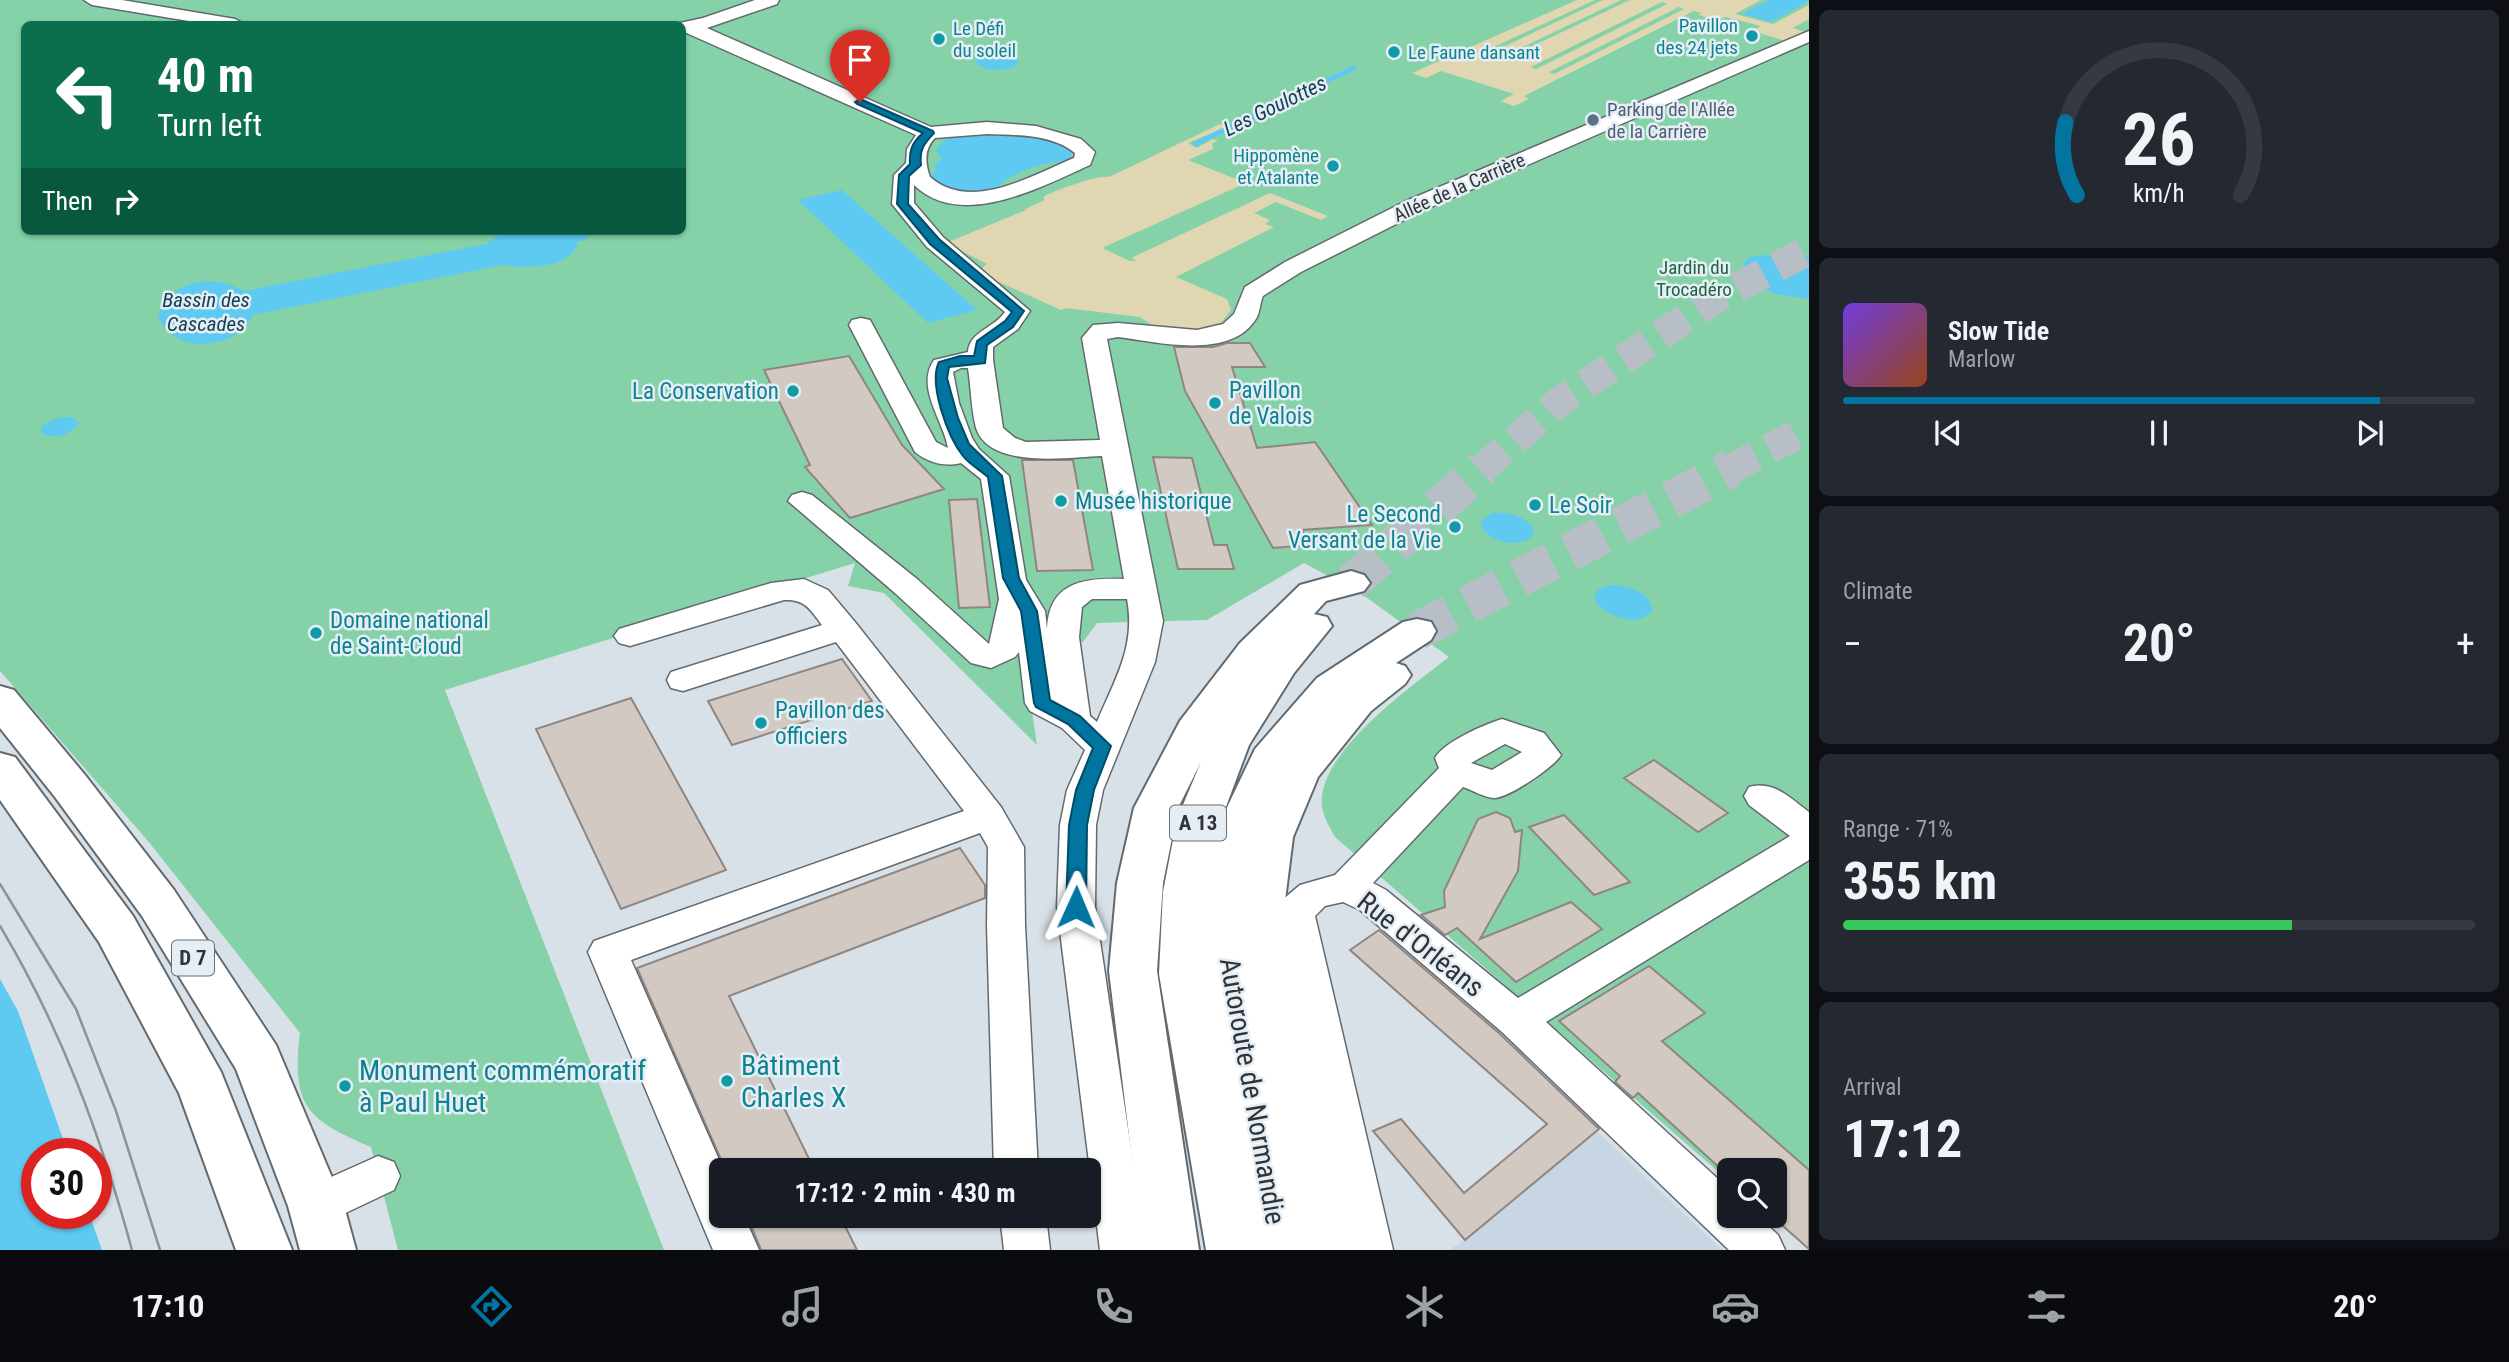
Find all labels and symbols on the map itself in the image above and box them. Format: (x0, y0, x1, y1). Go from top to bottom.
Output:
place label: Pavillon des 24 jets (1656, 14, 1738, 59)
place label: Le Défi du soleil (953, 17, 1016, 62)
marker: Pavillon des 24 jets (1744, 28, 1760, 44)
pin (830, 30, 890, 102)
marker: Le Défi du soleil (931, 31, 947, 47)
place label: Le Faune dansant (1408, 41, 1540, 64)
marker: Le Faune dansant (1386, 44, 1402, 60)
water label: Les Goulottes (1220, 71, 1330, 141)
place label: Parking de l'Allée de la Carrière (1607, 98, 1735, 143)
marker: Parking de l'Allée de la Carrière (1585, 112, 1601, 128)
place label: Hippomène et Atalante (1233, 144, 1319, 189)
street label: Allée de la Carrière (1390, 148, 1529, 227)
marker: Hippomène et Atalante (1325, 158, 1341, 174)
park label: Jardin du Trocadéro (1656, 256, 1732, 301)
water label: Bassin des Cascades (162, 288, 250, 336)
place label: Pavillon de Valois (1229, 377, 1312, 430)
place label: La Conservation (632, 378, 779, 405)
marker: La Conservation (785, 383, 801, 399)
marker: Pavillon de Valois (1207, 395, 1223, 411)
place label: Musée historique (1075, 488, 1232, 515)
place label: Le Soir (1549, 492, 1612, 519)
marker: Musée historique (1053, 493, 1069, 509)
marker: Le Soir (1527, 497, 1543, 513)
place label: Le Second Versant de la Vie (1288, 501, 1441, 554)
marker: Le Second Versant de la Vie (1447, 519, 1463, 535)
place label: Domaine national de Saint-Cloud (330, 607, 489, 660)
marker: Domaine national de Saint-Cloud (308, 625, 324, 641)
place label: Pavillon des officiers (775, 697, 885, 750)
marker: Pavillon des officiers (753, 715, 769, 731)
road number: A 13 (1170, 806, 1226, 840)
position arrow (1039, 870, 1113, 944)
street label: Rue d'Orléans (1351, 885, 1490, 1004)
road number: D 7 (172, 940, 214, 976)
street label: Autoroute de Normandie (1213, 955, 1292, 1227)
place label: Bâtiment Charles X (741, 1049, 847, 1114)
place label: Monument commémoratif à Paul Huet (359, 1054, 646, 1119)
marker: Bâtiment Charles X (719, 1073, 735, 1089)
marker: Monument commémoratif à Paul Huet (337, 1078, 353, 1094)
speed limit sign: 30 (21, 1138, 112, 1229)

